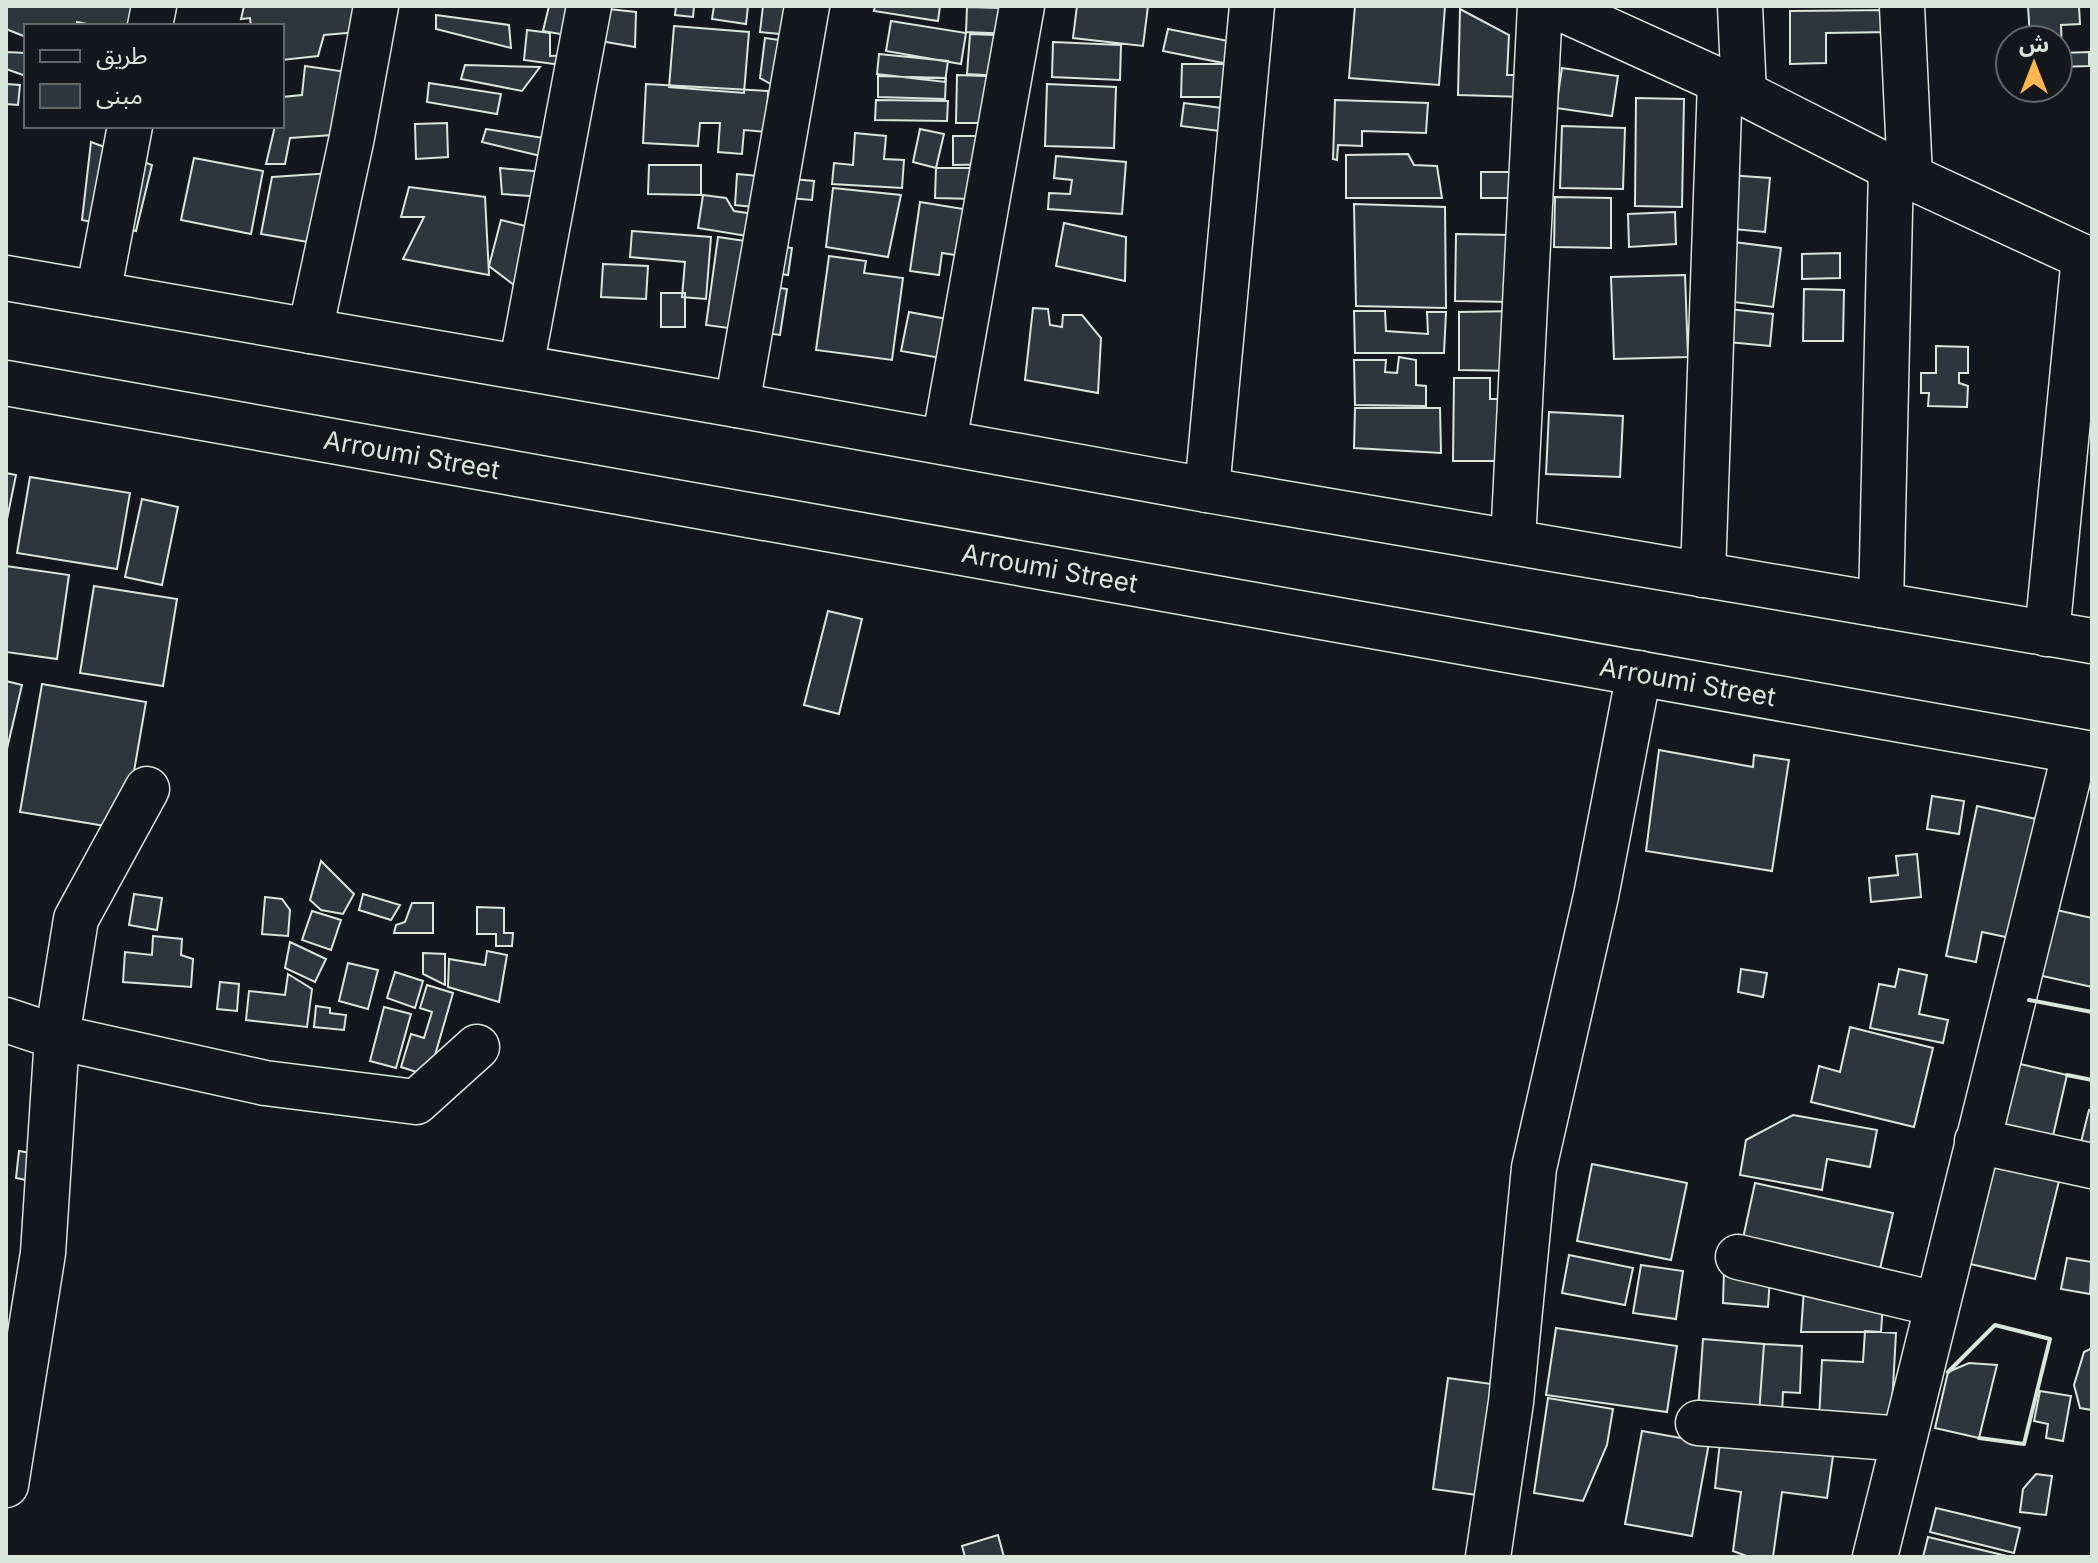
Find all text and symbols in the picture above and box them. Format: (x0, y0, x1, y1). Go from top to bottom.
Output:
legend (24, 24, 284, 128)
north arrow (1994, 24, 2074, 104)
text: ش (2019, 31, 2049, 57)
text: طريق (96, 41, 148, 71)
text: مبنى (96, 81, 143, 110)
street label: Arroumi Street (321, 424, 502, 486)
street label: Arroumi Street (959, 537, 1140, 599)
street label: Arroumi Street (1597, 651, 1778, 712)

